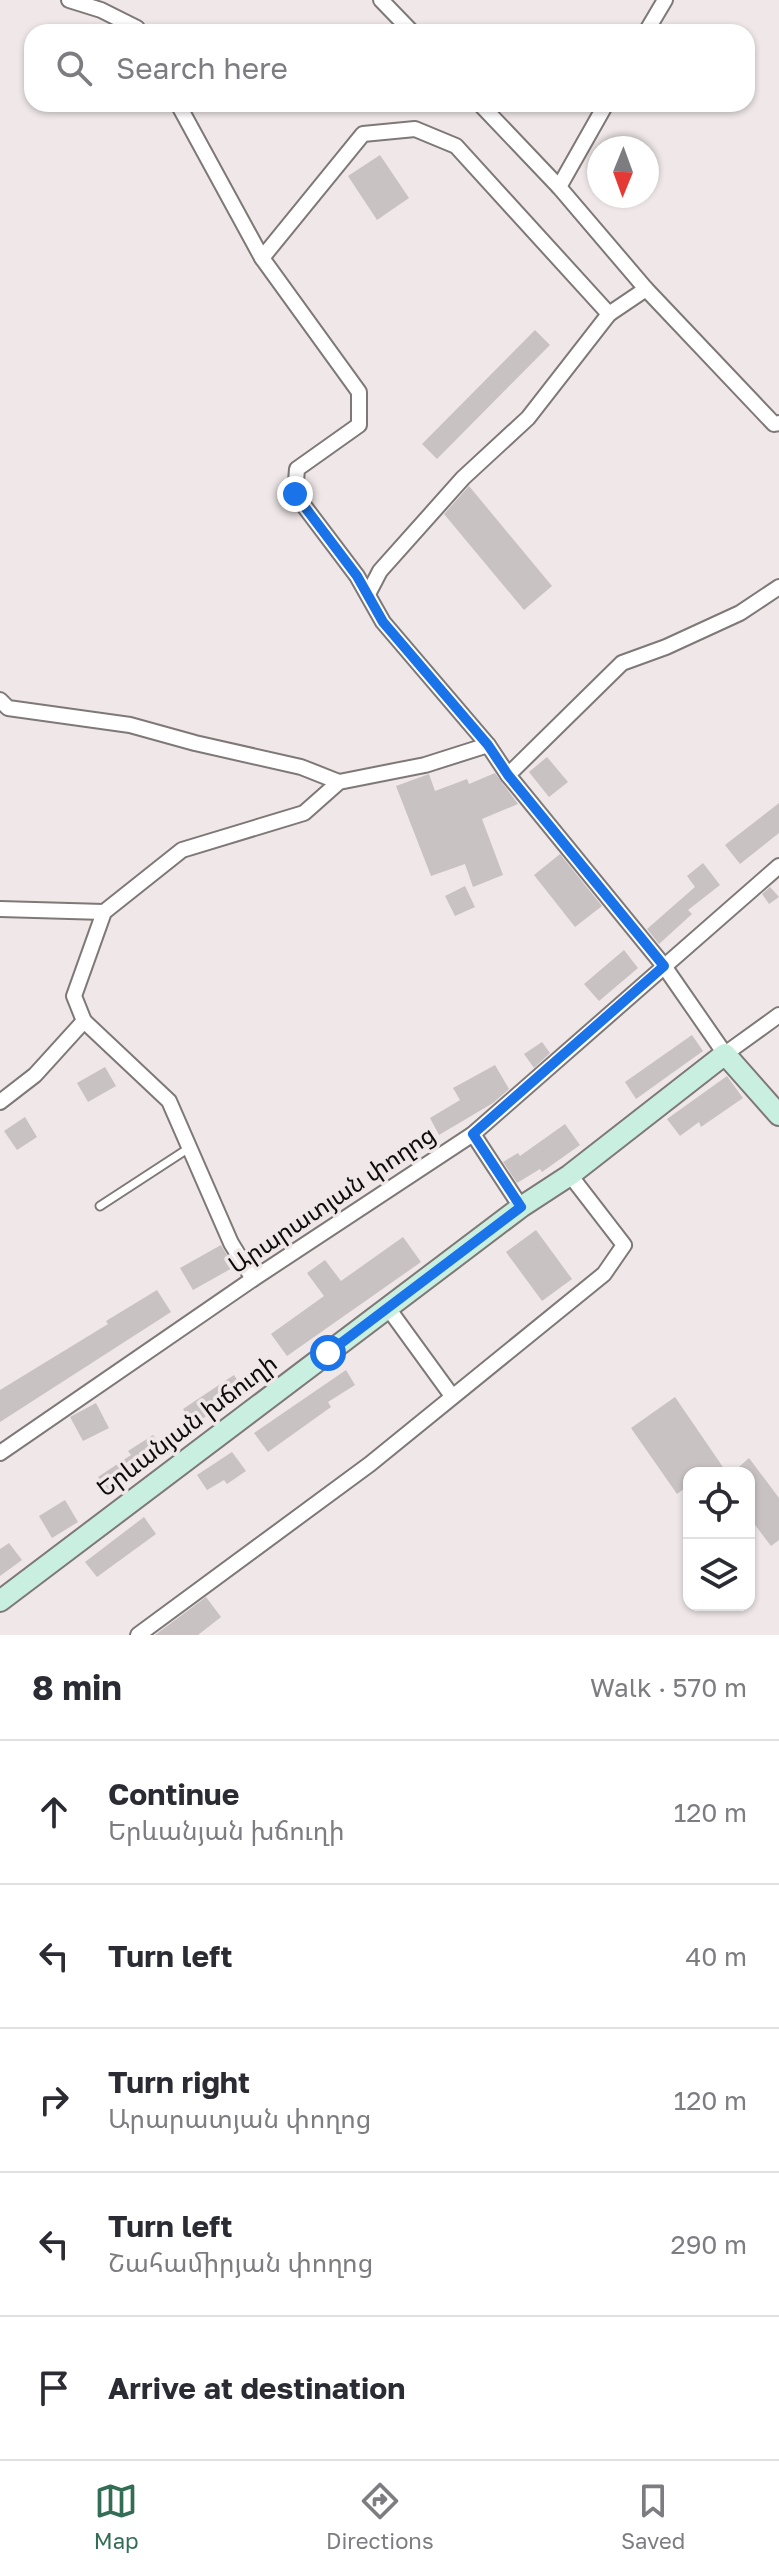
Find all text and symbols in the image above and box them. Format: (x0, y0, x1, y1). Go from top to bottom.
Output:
search box (24, 24, 755, 112)
icon: search (52, 46, 96, 90)
text: Search here (116, 50, 288, 86)
north arrow (587, 136, 659, 208)
route end (277, 476, 313, 512)
street label: Արարատյան փողոց (222, 1119, 441, 1280)
route start (310, 1335, 346, 1371)
street label: Երևանյան խճուղի (90, 1348, 283, 1503)
map controls (683, 1467, 755, 1611)
button: locate (683, 1467, 755, 1539)
button: layers (683, 1539, 755, 1611)
text: 8 min (32, 1667, 122, 1707)
text: Walk · 570 m (590, 1672, 747, 1703)
text: Continue (108, 1776, 239, 1812)
icon: ahead (32, 1790, 76, 1834)
text: 120 m (674, 1797, 747, 1828)
text: Երևանյան խճուղի (108, 1815, 345, 1846)
icon: left (32, 1934, 76, 1978)
text: Turn left (108, 1938, 233, 1974)
text: 40 m (686, 1941, 747, 1972)
text: Turn right (108, 2064, 250, 2100)
icon: right (32, 2078, 76, 2122)
text: 120 m (674, 2085, 747, 2116)
text: Արարատյան փողոց (108, 2103, 371, 2134)
text: Turn left (108, 2208, 233, 2244)
icon: left (32, 2222, 76, 2266)
text: 290 m (671, 2229, 747, 2260)
text: Շահամիրյան փողոց (108, 2247, 373, 2278)
icon: arrive (32, 2366, 76, 2410)
text: Arrive at destination (108, 2370, 405, 2406)
tab: Map (94, 2479, 139, 2554)
tab: Directions (326, 2479, 434, 2554)
tab: Saved (621, 2479, 685, 2554)

